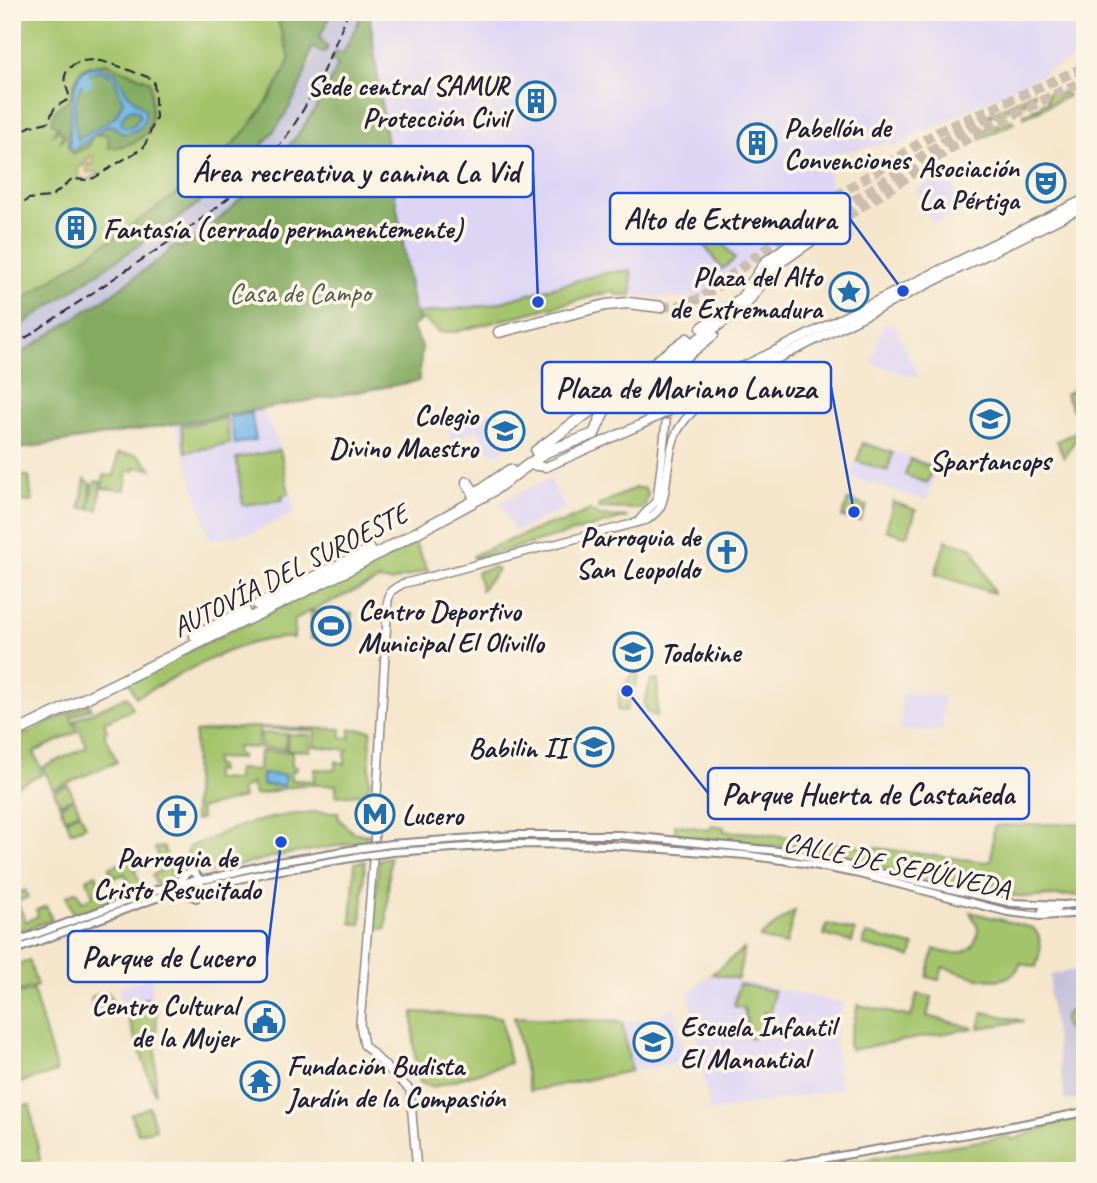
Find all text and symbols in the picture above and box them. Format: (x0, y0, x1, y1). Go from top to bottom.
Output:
place label: Sede central SAMUR Protección Civil (307, 68, 514, 135)
building icon: Sede central SAMUR Protección Civil (515, 80, 557, 122)
place label: Pabellón de Convenciones (784, 110, 913, 177)
building icon: Pabellón de Convenciones (736, 122, 778, 164)
callout: Área recreativa y canina La Vid (178, 146, 533, 197)
place label: Asociación La Pértiga (919, 150, 1022, 217)
text: Área recreativa y canina La Vid (193, 153, 524, 191)
theatre icon: Asociación La Pértiga (1025, 162, 1067, 204)
callout: Alto de Extremadura (610, 193, 850, 244)
text: Alto de Extremadura (624, 200, 839, 238)
building icon: Fantasía (cerrado permanentemente) (55, 207, 97, 249)
place label: Fantasía (cerrado permanentemente) (103, 211, 464, 246)
place label: Plaza del Alto de Extremadura (669, 259, 825, 326)
place icon: Plaza del Alto de Extremadura (828, 271, 870, 313)
park label: Casa de Campo (229, 275, 374, 310)
callout: Plaza de Mariano Lanuza (542, 362, 831, 413)
text: Plaza de Mariano Lanuza (556, 369, 819, 407)
place label: Colegio Divino Maestro (329, 398, 480, 465)
school or university icon: Spartancops (969, 398, 1011, 440)
school or university icon: Colegio Divino Maestro (484, 410, 526, 452)
place label: Spartancops (929, 443, 1054, 478)
street label: AUTOVÍA DEL SUROESTE (166, 494, 417, 645)
place label: Parroquia de San Leopoldo (576, 519, 703, 586)
church icon: Parroquia de San Leopoldo (706, 531, 748, 573)
place label: Centro Deportivo Municipal El Olivillo (358, 593, 546, 660)
sports icon: Centro Deportivo Municipal El Olivillo (310, 605, 352, 647)
school or university icon: Todokine (612, 631, 654, 673)
place label: Todokine (660, 635, 743, 670)
school or university icon: Babilin II (573, 726, 615, 768)
place label: Babilin II (468, 730, 573, 765)
callout: Parque Huerta de Castañeda (708, 768, 1029, 819)
text: Parque Huerta de Castañeda (722, 775, 1017, 813)
metro station icon: Lucero (354, 793, 396, 835)
church icon: Parroquia de Cristo Resucitado (156, 795, 198, 837)
place label: Lucero (402, 797, 465, 832)
street label: CALLE DE SEPÚLVEDA (781, 824, 1014, 906)
place label: Parroquia de Cristo Resucitado (93, 840, 263, 907)
callout: Parque de Lucero (68, 931, 267, 982)
text: Parque de Lucero (82, 938, 256, 976)
place label: Centro Cultural de la Mujer (91, 988, 244, 1055)
public building icon: Centro Cultural de la Mujer (244, 1000, 286, 1042)
place label: Escuela Infantil El Manantial (680, 1009, 841, 1076)
school or university icon: Escuela Infantil El Manantial (632, 1021, 674, 1063)
place label: Fundación Budista Jardín de la Compasión (285, 1048, 507, 1115)
temple icon: Fundación Budista Jardín de la Compasión (239, 1060, 281, 1102)

